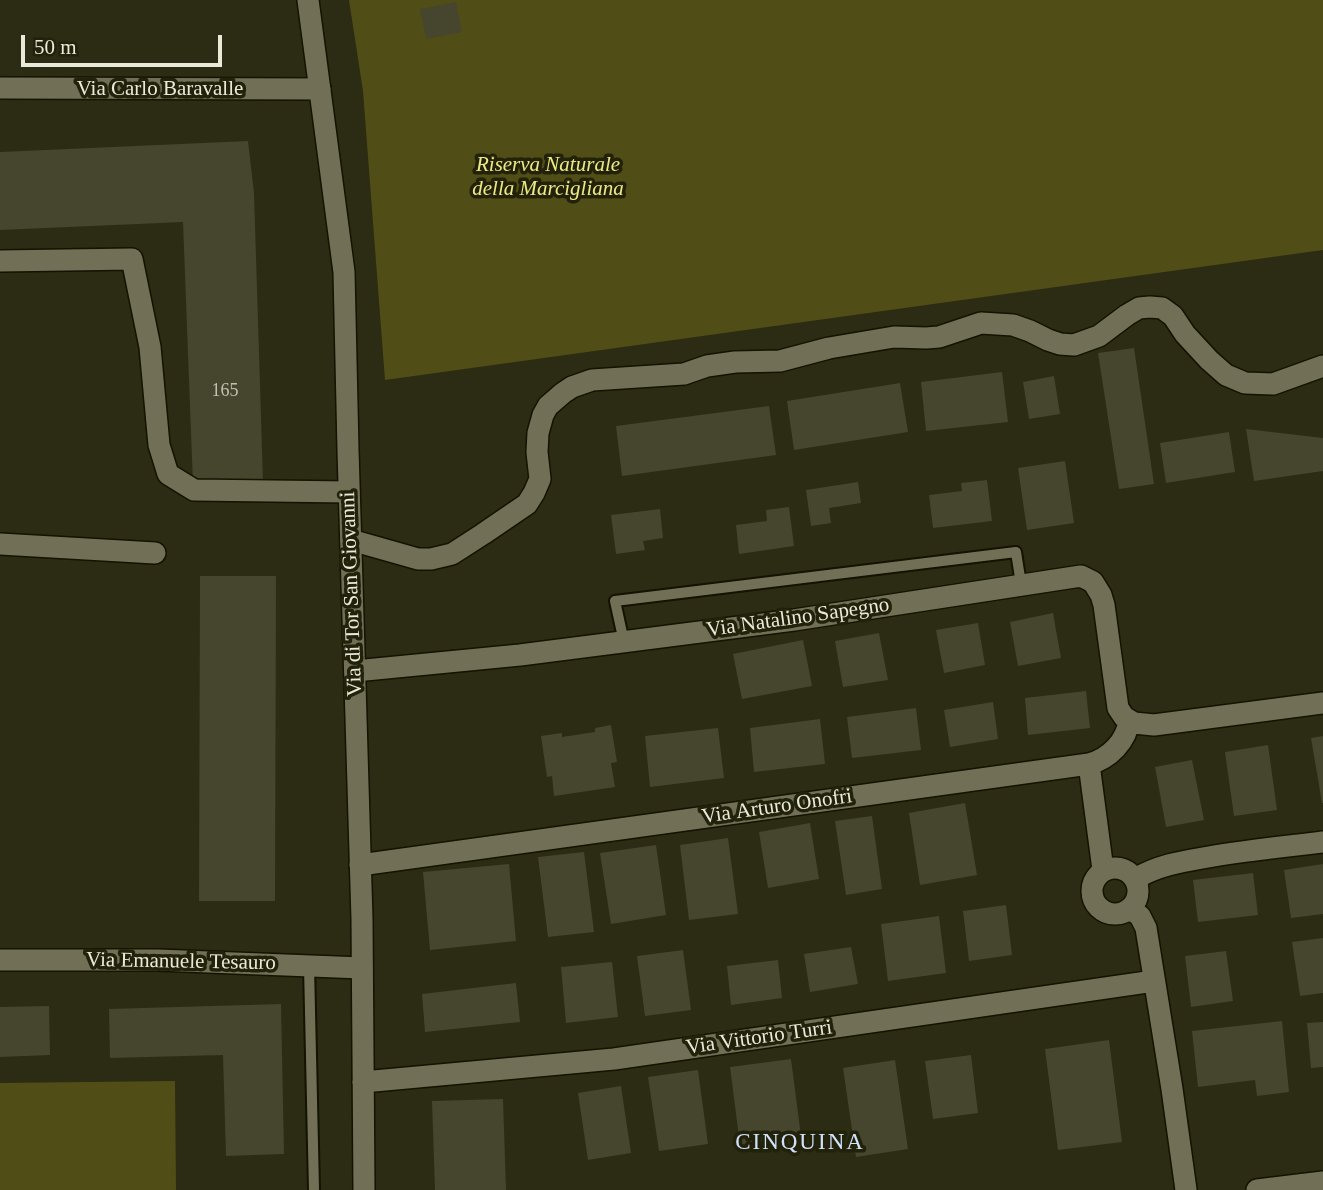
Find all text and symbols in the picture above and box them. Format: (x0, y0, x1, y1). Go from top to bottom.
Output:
scale bar (24, 21, 226, 65)
text: 50 m (34, 35, 77, 59)
street label: Via Carlo Baravalle (77, 76, 243, 102)
park label: Riserva Naturale della Marcigliana (472, 152, 624, 202)
house number: 165 (212, 380, 239, 402)
street label: Via di Tor San Giovanni (336, 491, 368, 697)
street label: Via Natalino Sapegno (705, 593, 891, 643)
street label: Via Arturo Onofri (700, 784, 854, 830)
street label: Via Emanuele Tesauro (86, 948, 276, 976)
street label: Via Vittorio Turri (684, 1015, 834, 1061)
district label: CINQUINA (736, 1129, 864, 1157)

